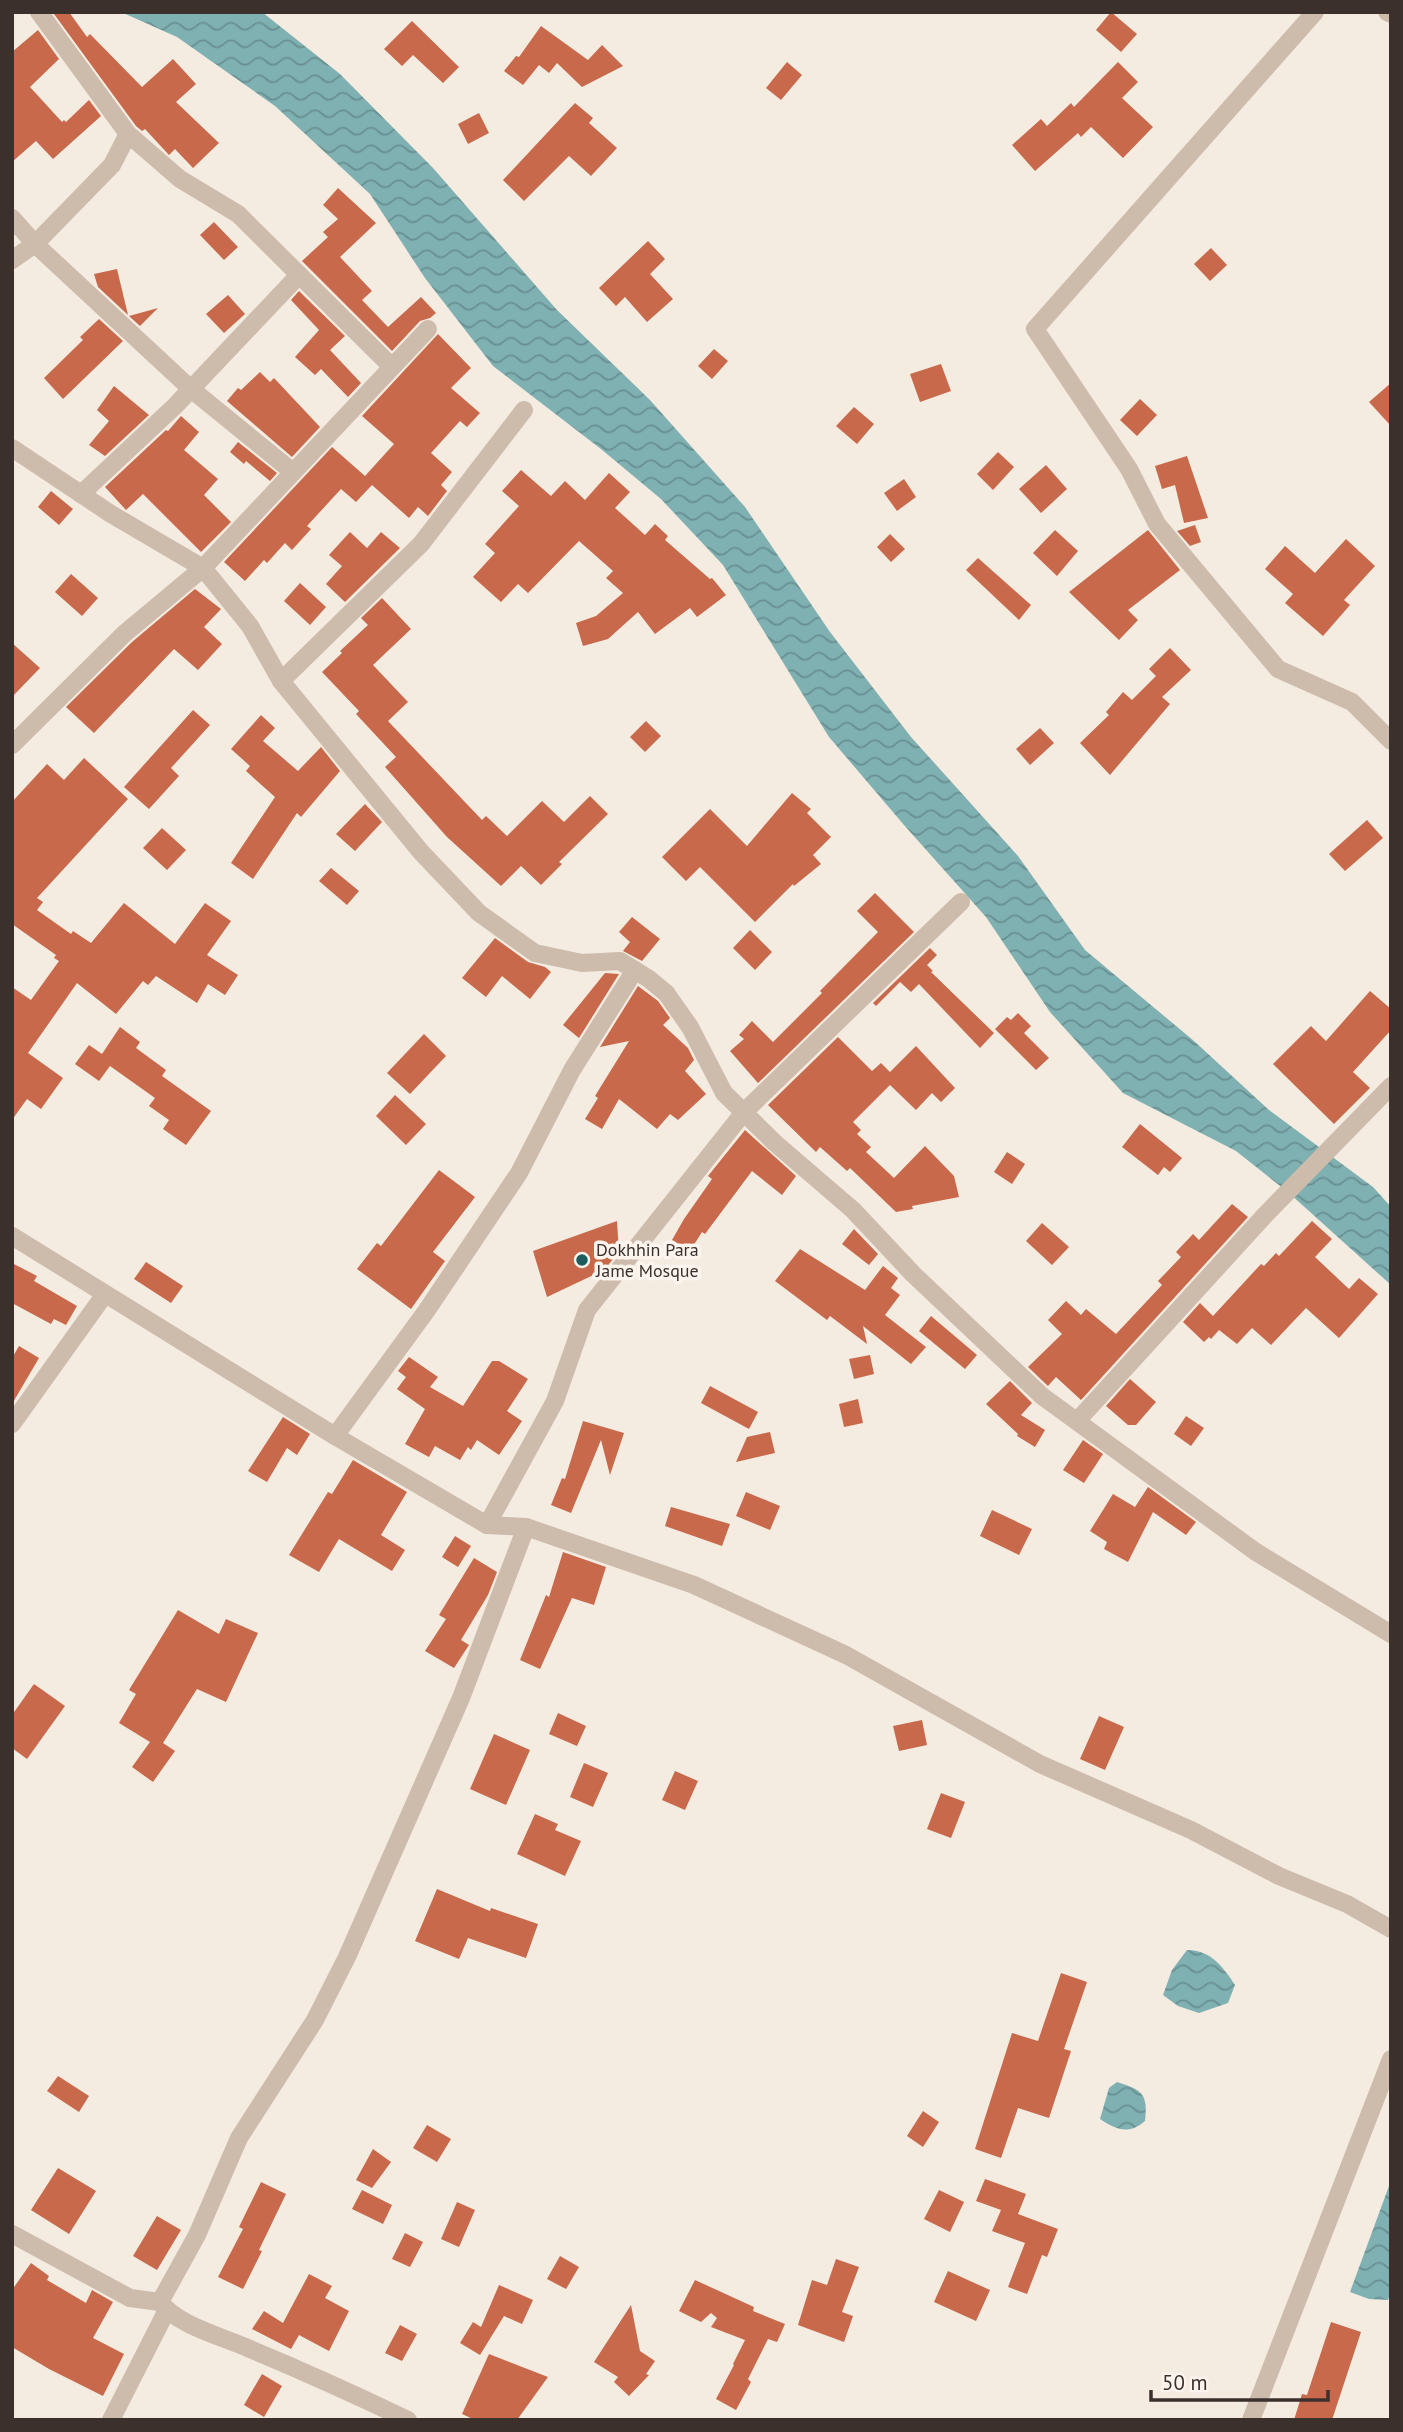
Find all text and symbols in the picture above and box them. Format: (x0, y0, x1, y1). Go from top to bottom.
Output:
place label: Dokhhin Para Jame Mosque (595, 1238, 699, 1282)
marker: Dokhhin Para Jame Mosque (574, 1252, 590, 1268)
scale bar (1151, 2358, 1328, 2402)
text: 50 m (1162, 2369, 1208, 2396)

